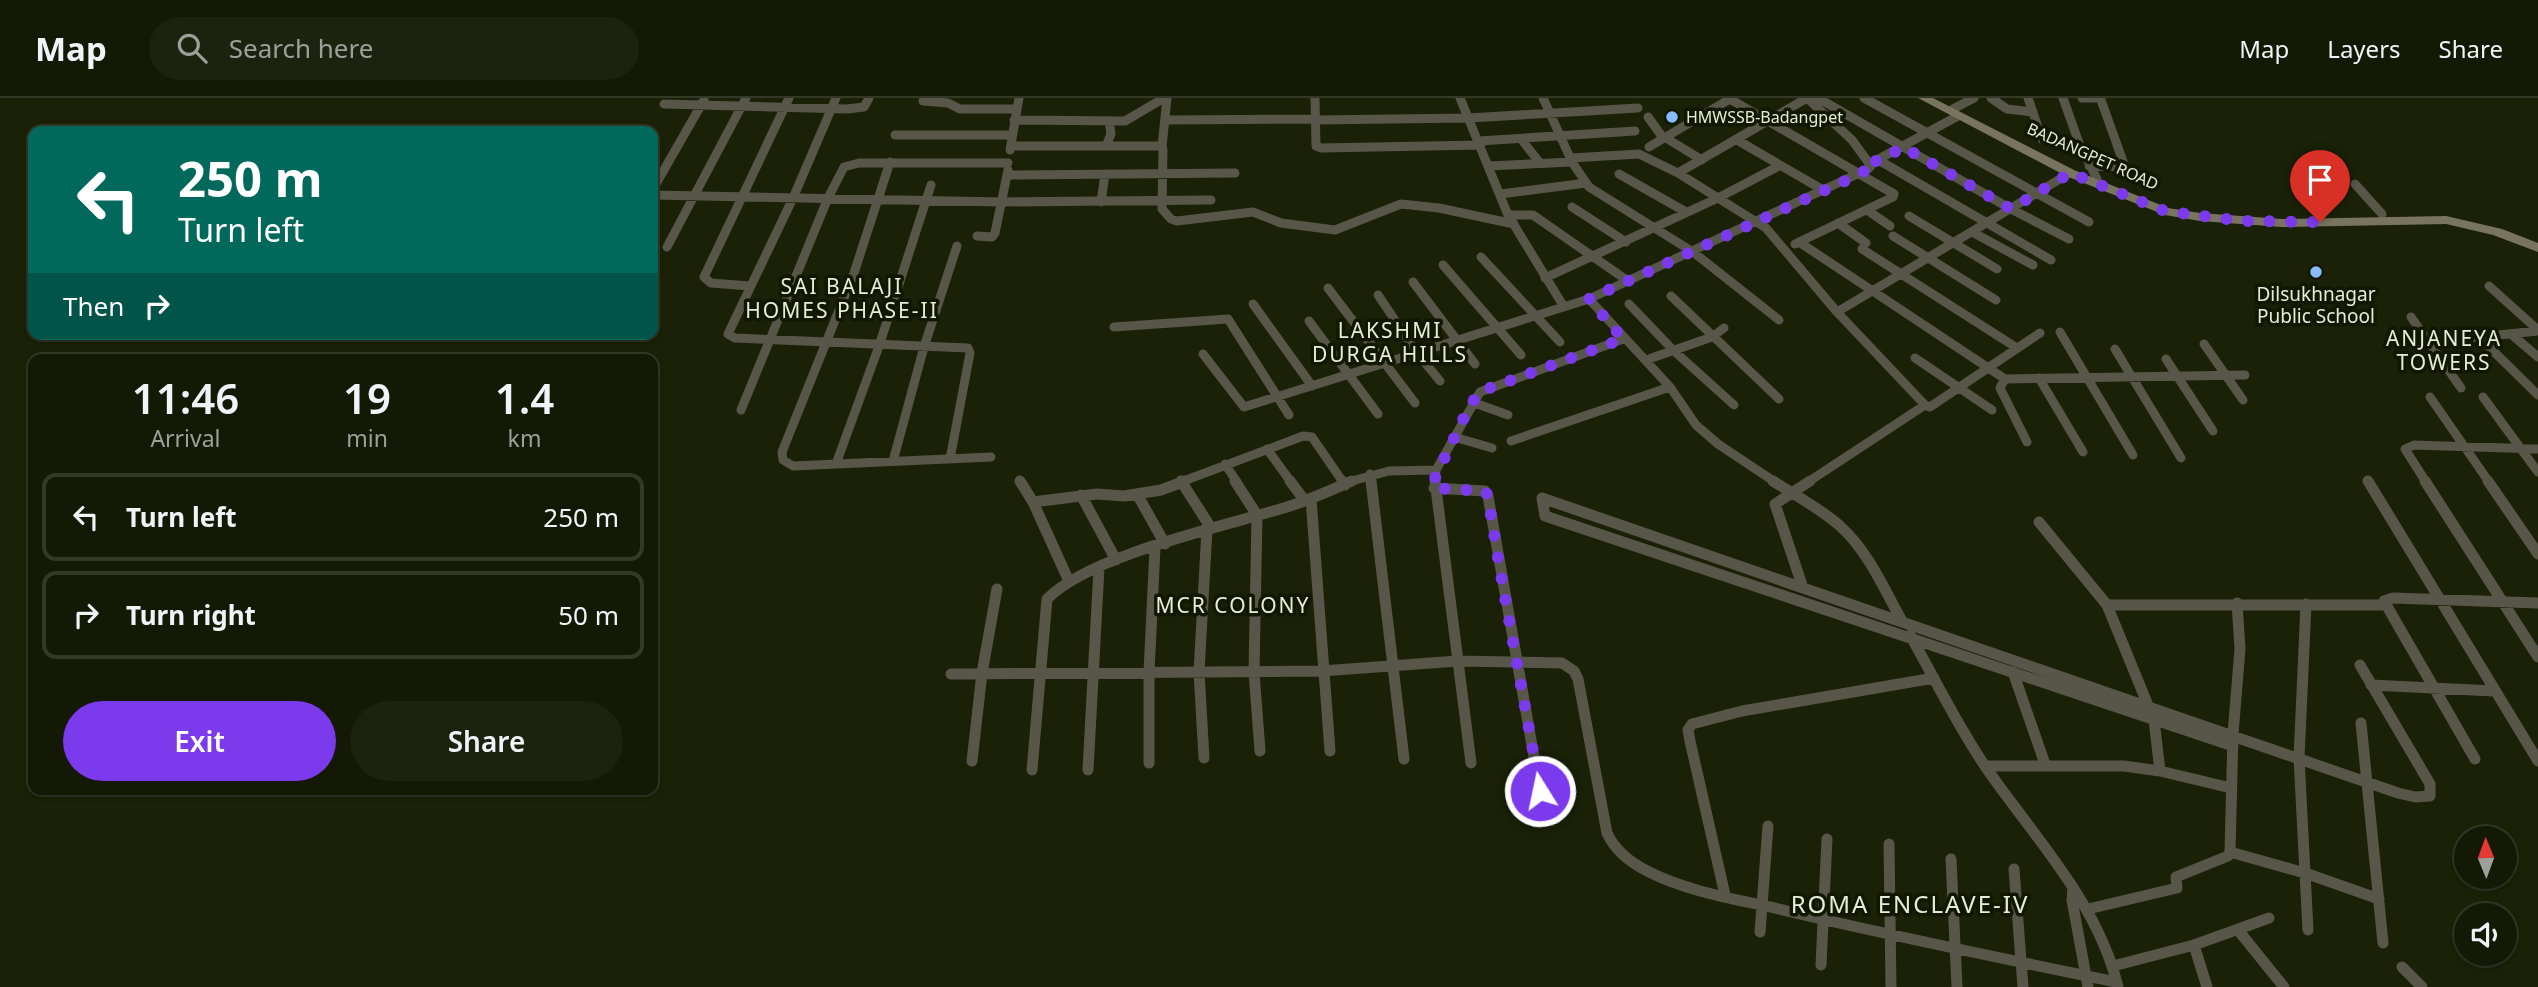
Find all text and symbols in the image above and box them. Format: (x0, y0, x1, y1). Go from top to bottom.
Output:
search box (149, 17, 639, 80)
text: Map (35, 26, 107, 71)
icon: search (173, 29, 211, 67)
text: Search here (229, 30, 373, 66)
text: Map (2239, 32, 2289, 65)
text: Layers (2327, 32, 2401, 65)
text: Share (2439, 32, 2503, 65)
place label: HMWSSB-Badangpet (1686, 106, 1843, 128)
marker: HMWSSB-Badangpet (1664, 109, 1680, 125)
street label: BADANGPET ROAD (2024, 117, 2162, 195)
text: 250 m (178, 145, 323, 211)
pin (2290, 150, 2350, 222)
icon: left (63, 154, 154, 245)
icon: arrive (2301, 161, 2339, 199)
text: Turn left (178, 208, 304, 251)
marker: Dilsukhnagar Public School (2308, 264, 2324, 280)
district label: SAI BALAJI HOMES PHASE-II (745, 272, 939, 324)
place label: Dilsukhnagar Public School (2257, 281, 2376, 329)
icon: right (138, 287, 176, 325)
text: Then (63, 288, 124, 324)
district label: LAKSHMI DURGA HILLS (1312, 316, 1468, 368)
district label: ANJANEYA TOWERS (2386, 324, 2502, 376)
text: 11:46 (132, 369, 239, 426)
text: 19 (343, 369, 391, 426)
text: 1.4 (495, 369, 554, 426)
text: Arrival (150, 422, 221, 454)
text: min (346, 422, 388, 454)
text: km (508, 422, 541, 454)
icon: left (67, 498, 105, 536)
text: Turn left (126, 499, 237, 535)
text: 250 m (543, 499, 619, 535)
district label: MCR COLONY (1156, 591, 1310, 619)
icon: right (67, 596, 105, 634)
text: Turn right (126, 597, 256, 633)
text: 50 m (558, 597, 619, 633)
button: Exit (63, 701, 336, 781)
button: Share (350, 701, 623, 781)
position arrow (1503, 754, 1577, 828)
north arrow (2454, 826, 2516, 889)
map controls (2454, 826, 2517, 966)
district label: ROMA ENCLAVE-IV (1791, 887, 2029, 920)
button: sound (2454, 903, 2517, 966)

